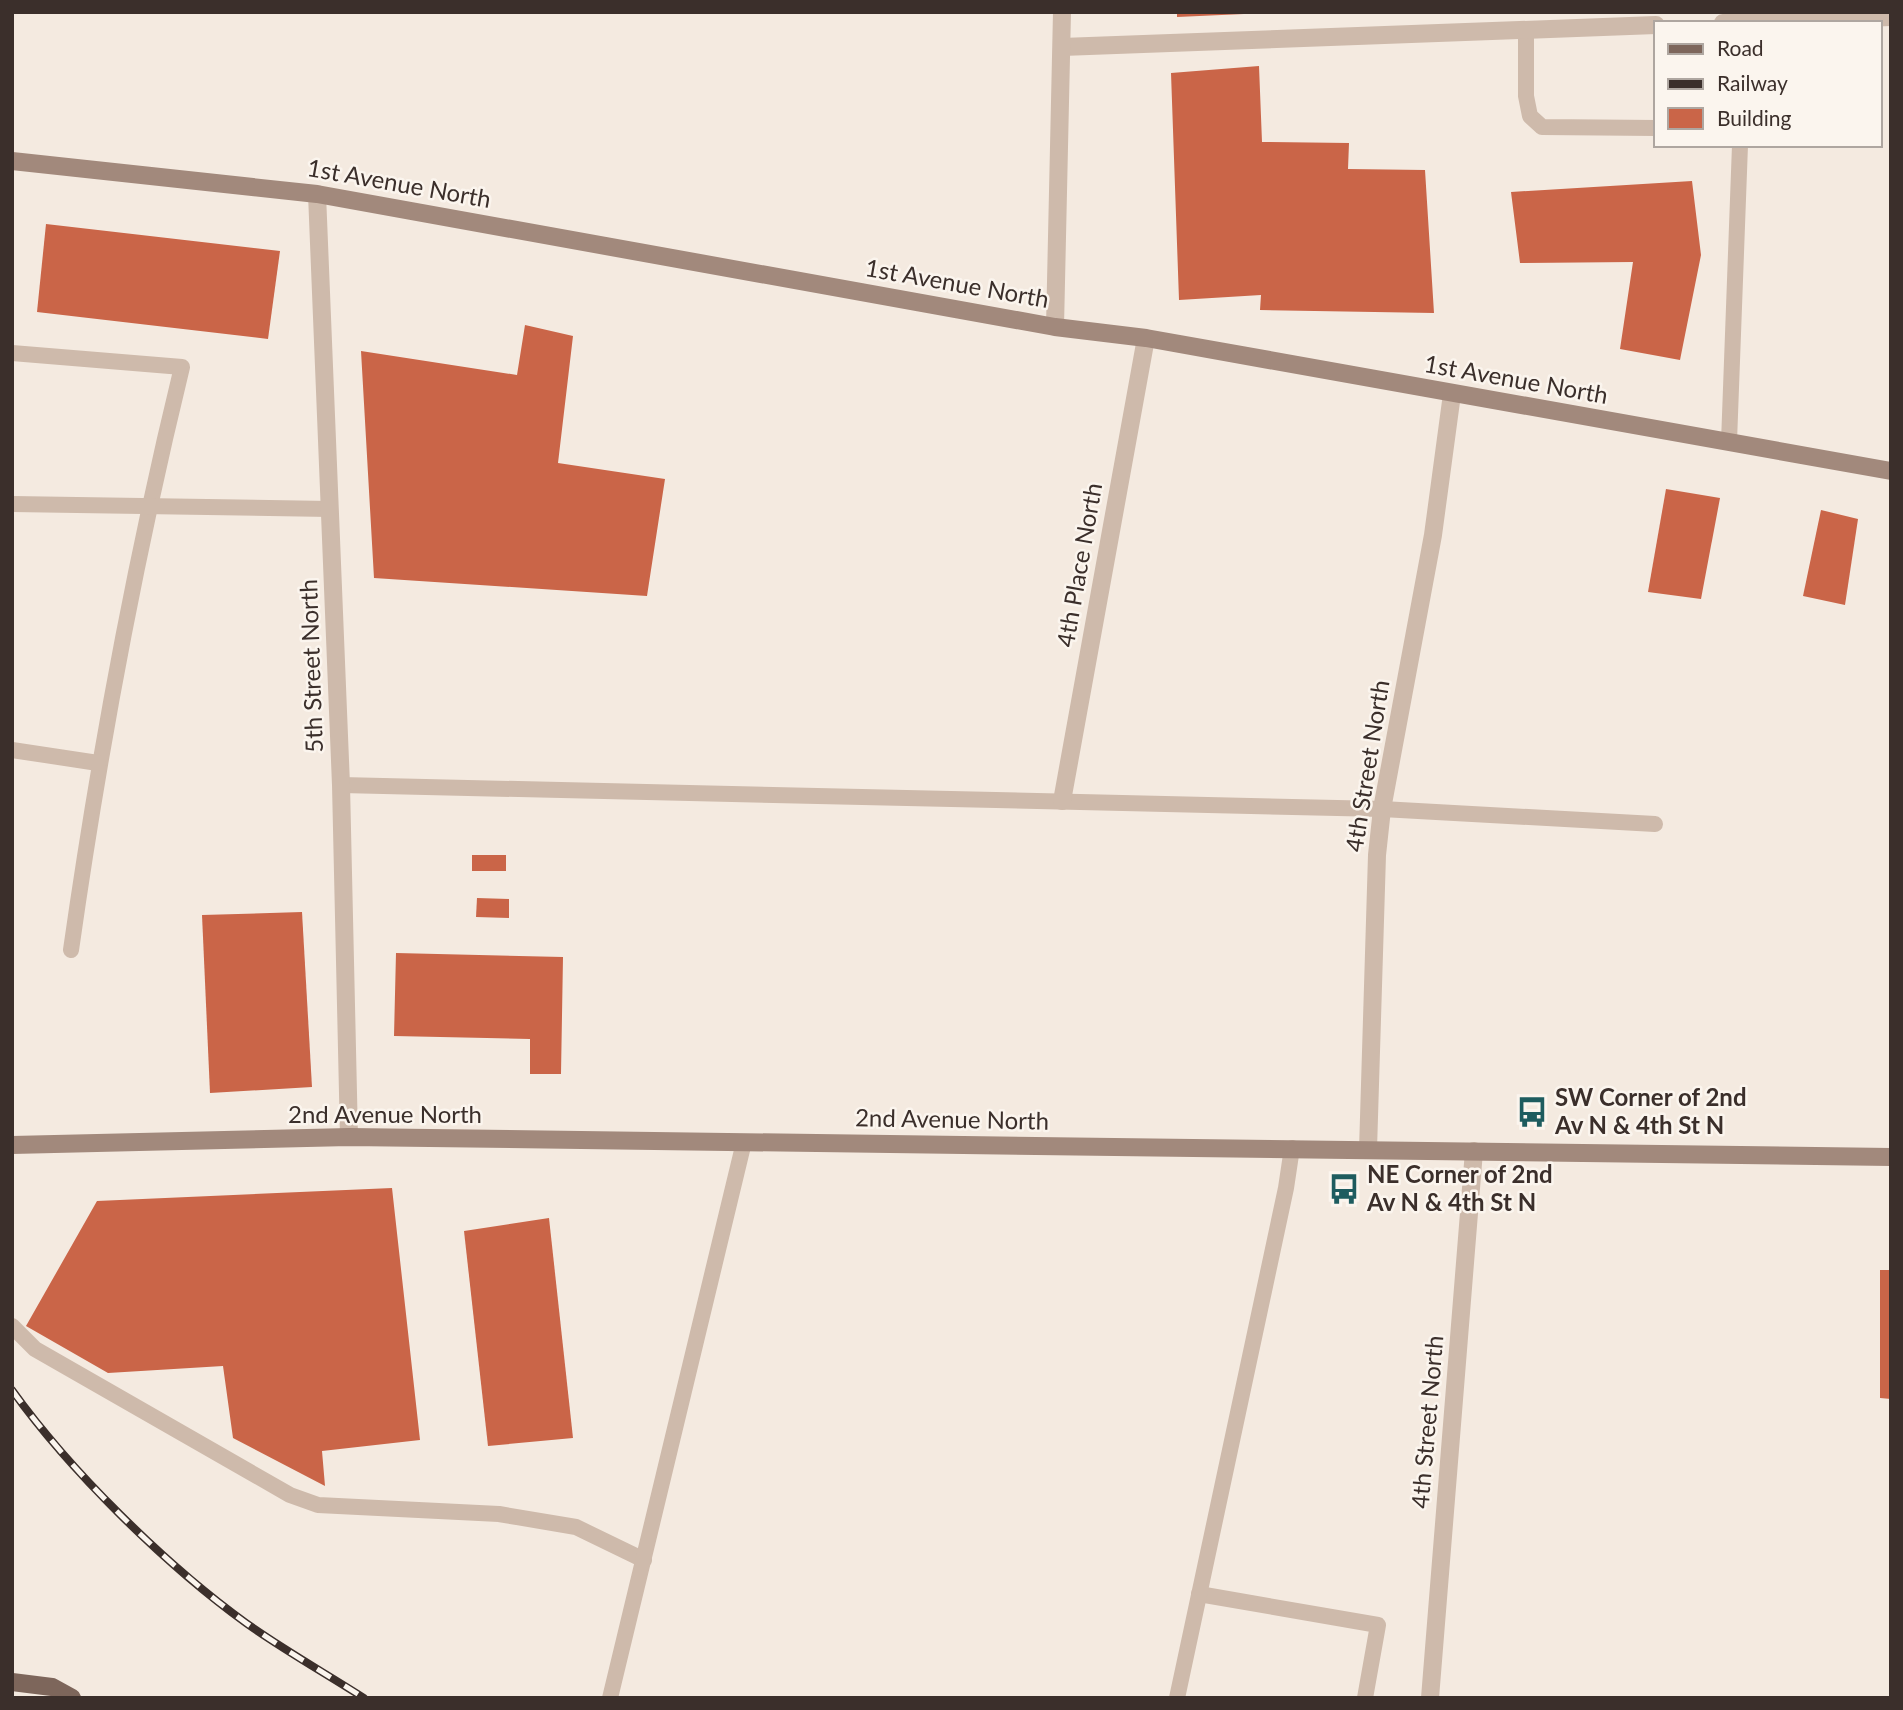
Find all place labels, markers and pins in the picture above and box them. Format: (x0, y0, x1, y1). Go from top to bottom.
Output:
place label: SW Corner of 2nd Av N & 4th St N (1554, 1082, 1747, 1139)
bus stop icon: SW Corner of 2nd Av N & 4th St N (1515, 1095, 1549, 1129)
place label: NE Corner of 2nd Av N & 4th St N (1366, 1159, 1553, 1216)
bus stop icon: NE Corner of 2nd Av N & 4th St N (1327, 1172, 1361, 1206)

